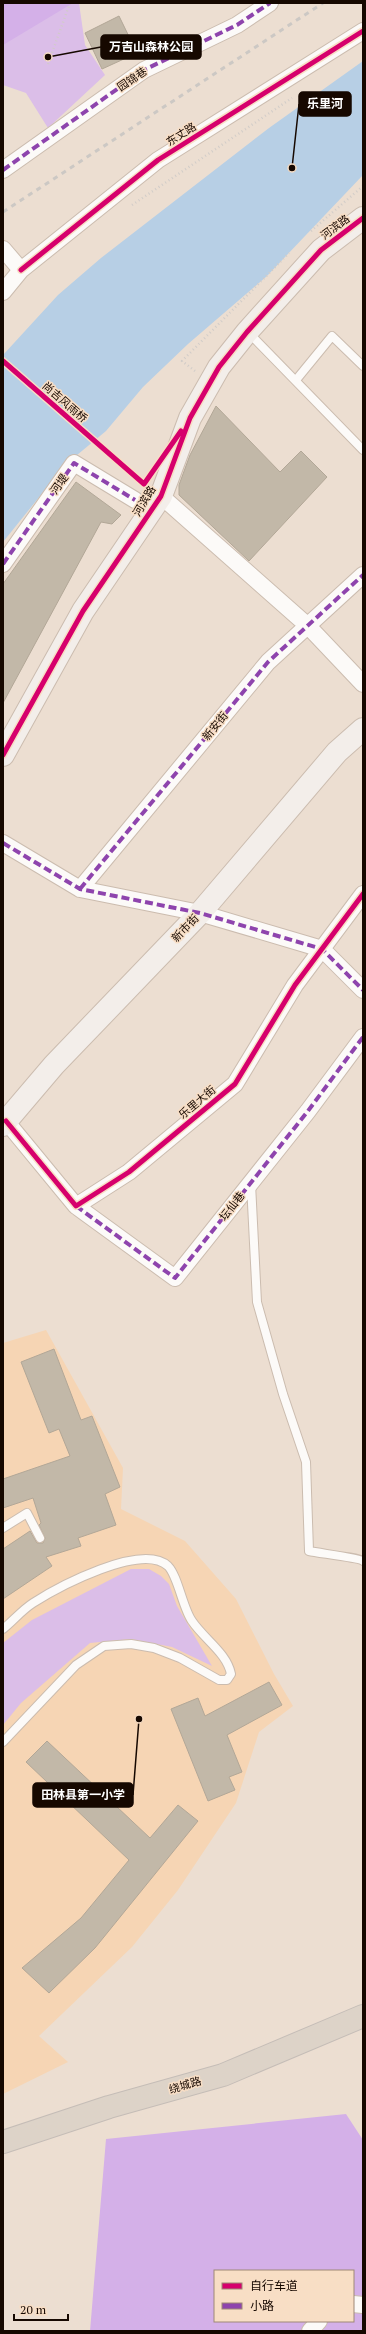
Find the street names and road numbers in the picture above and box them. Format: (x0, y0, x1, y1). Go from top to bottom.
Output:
street label: 园锦巷 (114, 64, 150, 94)
street label: 东丈路 (163, 119, 199, 149)
street label: 河滨路 (318, 211, 352, 243)
street label: 尚吉风雨桥 (40, 379, 90, 425)
street label: 河堤 (47, 471, 71, 497)
street label: 河滨路 (130, 483, 158, 519)
street label: 新安街 (199, 709, 231, 743)
street label: 新市街 (169, 911, 201, 945)
street label: 乐里大街 (176, 1082, 218, 1122)
street label: 坛仙巷 (216, 1189, 248, 1223)
street label: 绕城路 (167, 2074, 203, 2096)

